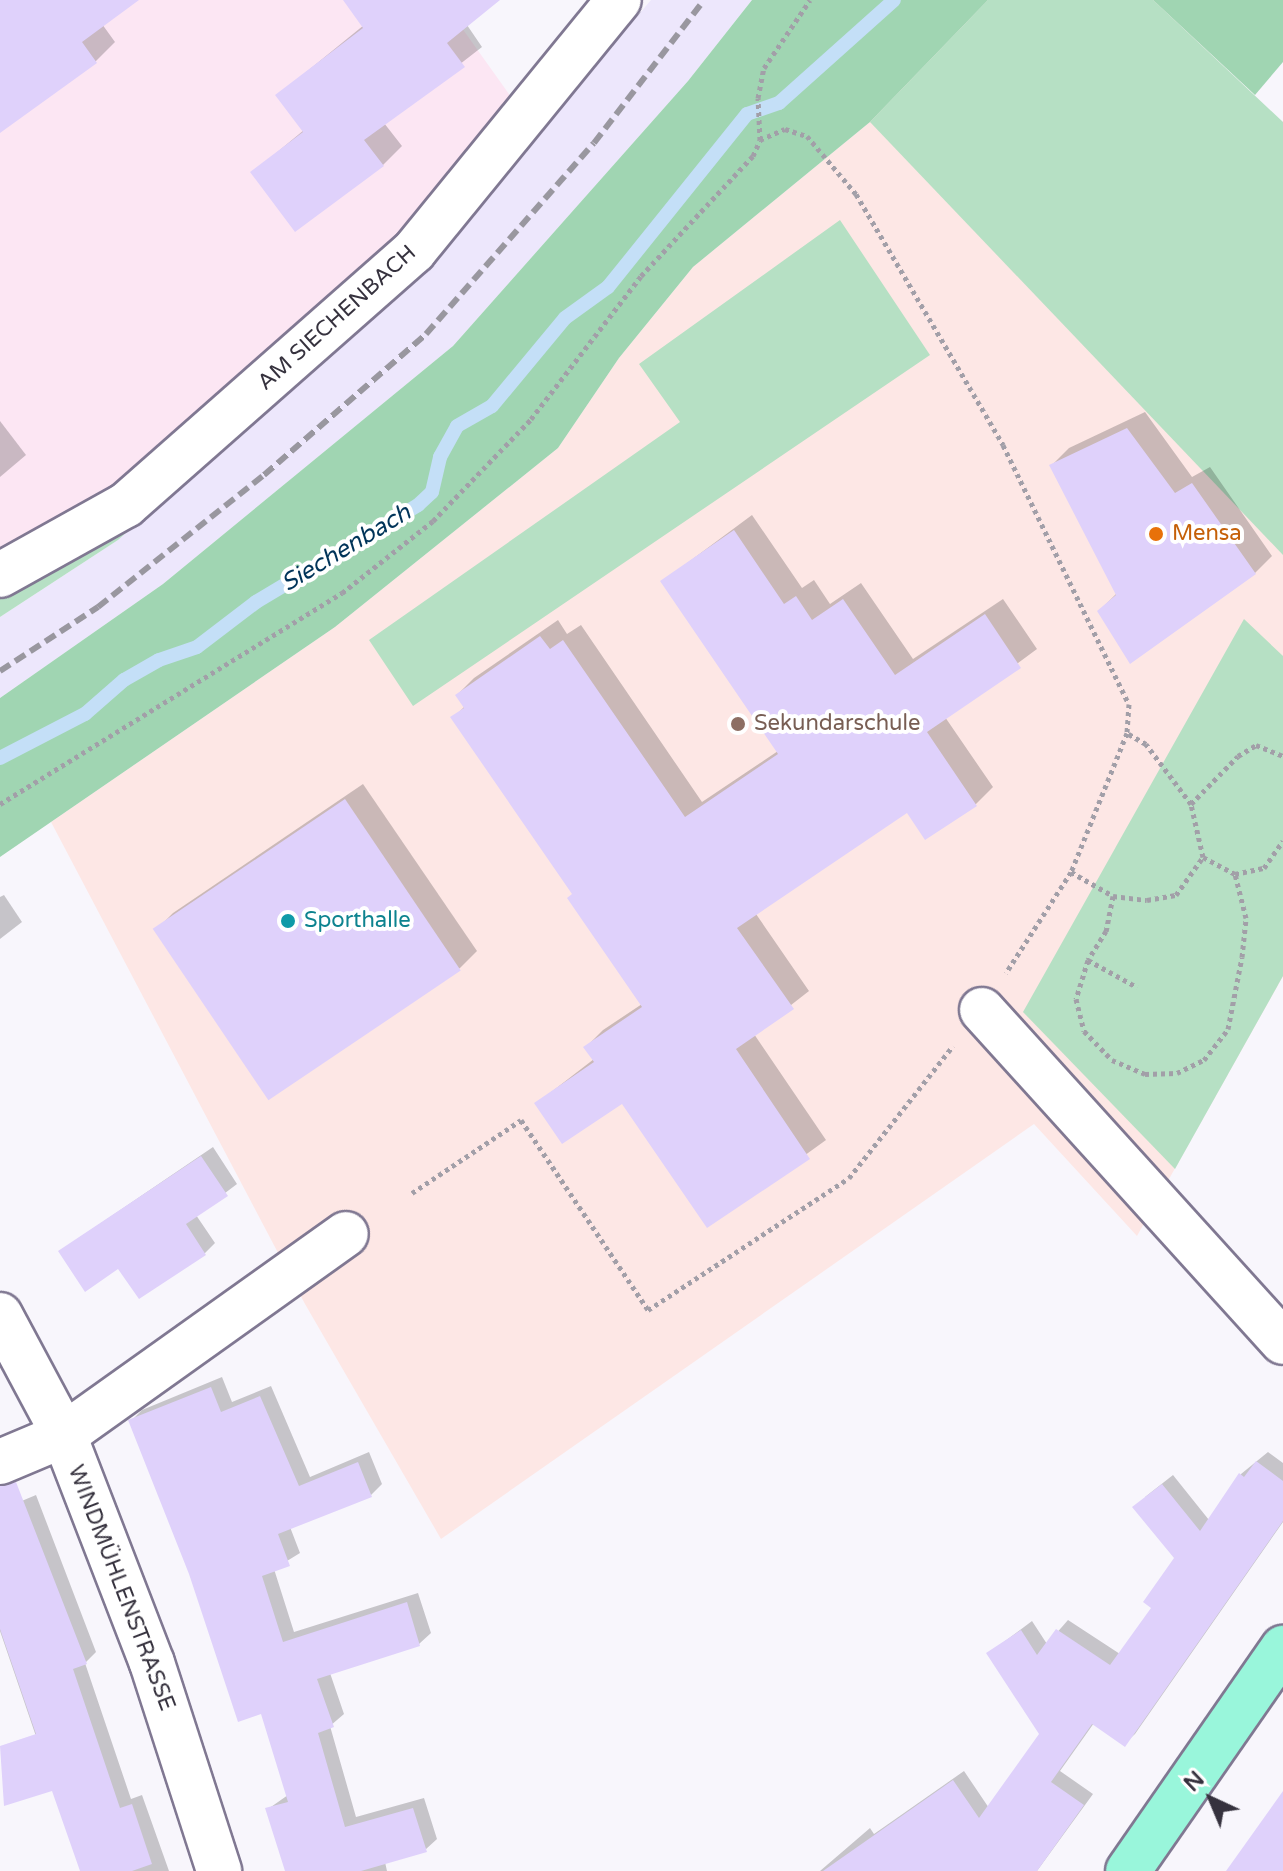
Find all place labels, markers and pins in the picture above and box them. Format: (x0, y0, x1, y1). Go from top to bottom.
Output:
place label: Mensa (1172, 521, 1242, 547)
marker: Mensa (1147, 525, 1165, 543)
place label: Sekundarschule (754, 711, 920, 737)
marker: Sekundarschule (729, 715, 747, 733)
place label: Sporthalle (304, 908, 411, 934)
marker: Sporthalle (279, 912, 297, 930)

